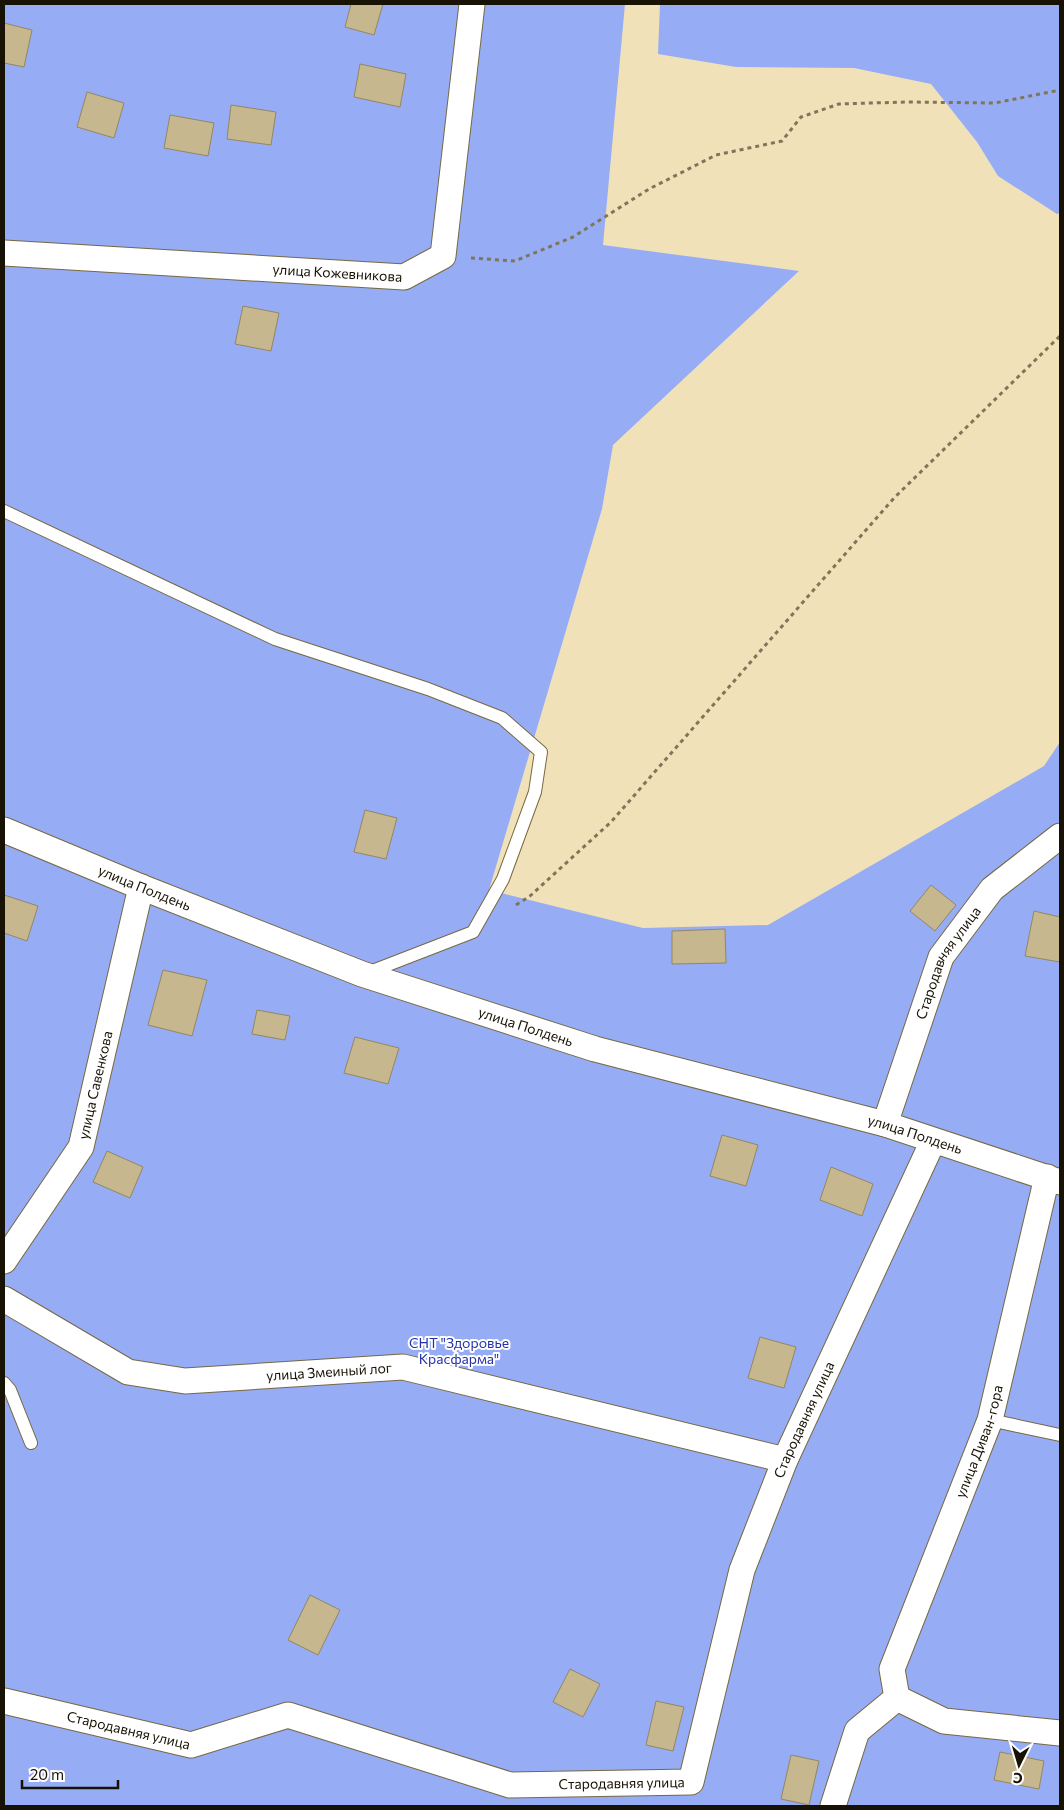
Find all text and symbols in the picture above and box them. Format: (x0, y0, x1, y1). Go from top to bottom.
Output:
street label: улица Кожевникова (272, 260, 403, 285)
street label: улица Полдень (96, 861, 194, 914)
street label: Стародавняя улица (912, 903, 984, 1021)
street label: улица Полдень (476, 1003, 576, 1049)
street label: улица Савенкова (74, 1029, 116, 1141)
street label: улица Полдень (866, 1111, 965, 1157)
park label: СНТ "Здоровье Красфарма" (409, 1334, 509, 1367)
street label: улица Змеиный лог (266, 1359, 392, 1384)
street label: Стародавняя улица (770, 1359, 838, 1480)
street label: улица Диван-гора (951, 1383, 1006, 1500)
street label: Стародавняя улица (65, 1707, 192, 1753)
north arrow (994, 1740, 1044, 1790)
scale bar (22, 1758, 119, 1790)
text: 20 m (30, 1765, 64, 1783)
text: С (1012, 1770, 1023, 1787)
street label: Стародавняя улица (558, 1773, 685, 1792)

